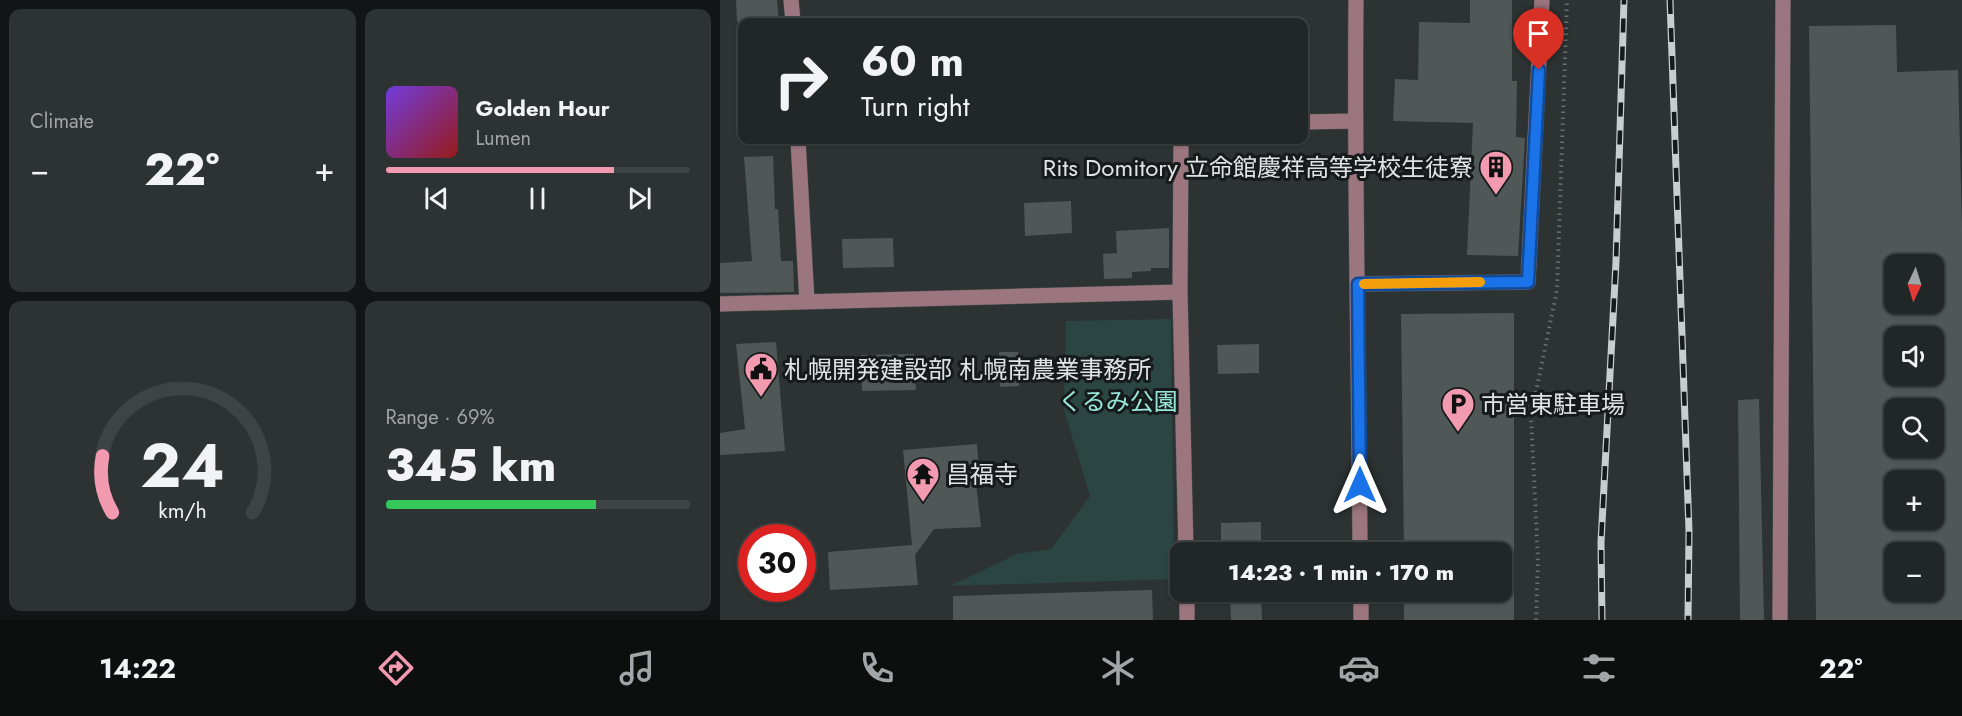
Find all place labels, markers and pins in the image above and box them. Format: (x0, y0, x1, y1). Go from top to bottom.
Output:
pin (1513, 8, 1564, 70)
building icon: Rits Domitory 立命館慶祥高等学校生徒寮 (1478, 149, 1514, 196)
place label: Rits Domitory 立命館慶祥高等学校生徒寮 (1043, 150, 1473, 185)
public building icon: 札幌開発建設部 札幌南農業事務所 (743, 351, 779, 398)
place label: 札幌開発建設部 札幌南農業事務所 (784, 352, 1151, 387)
parking icon: 市営東駐車場 (1440, 386, 1476, 433)
place label: 市営東駐車場 (1481, 387, 1625, 422)
temple icon: 昌福寺 (905, 456, 941, 503)
place label: 昌福寺 (946, 457, 1018, 492)

